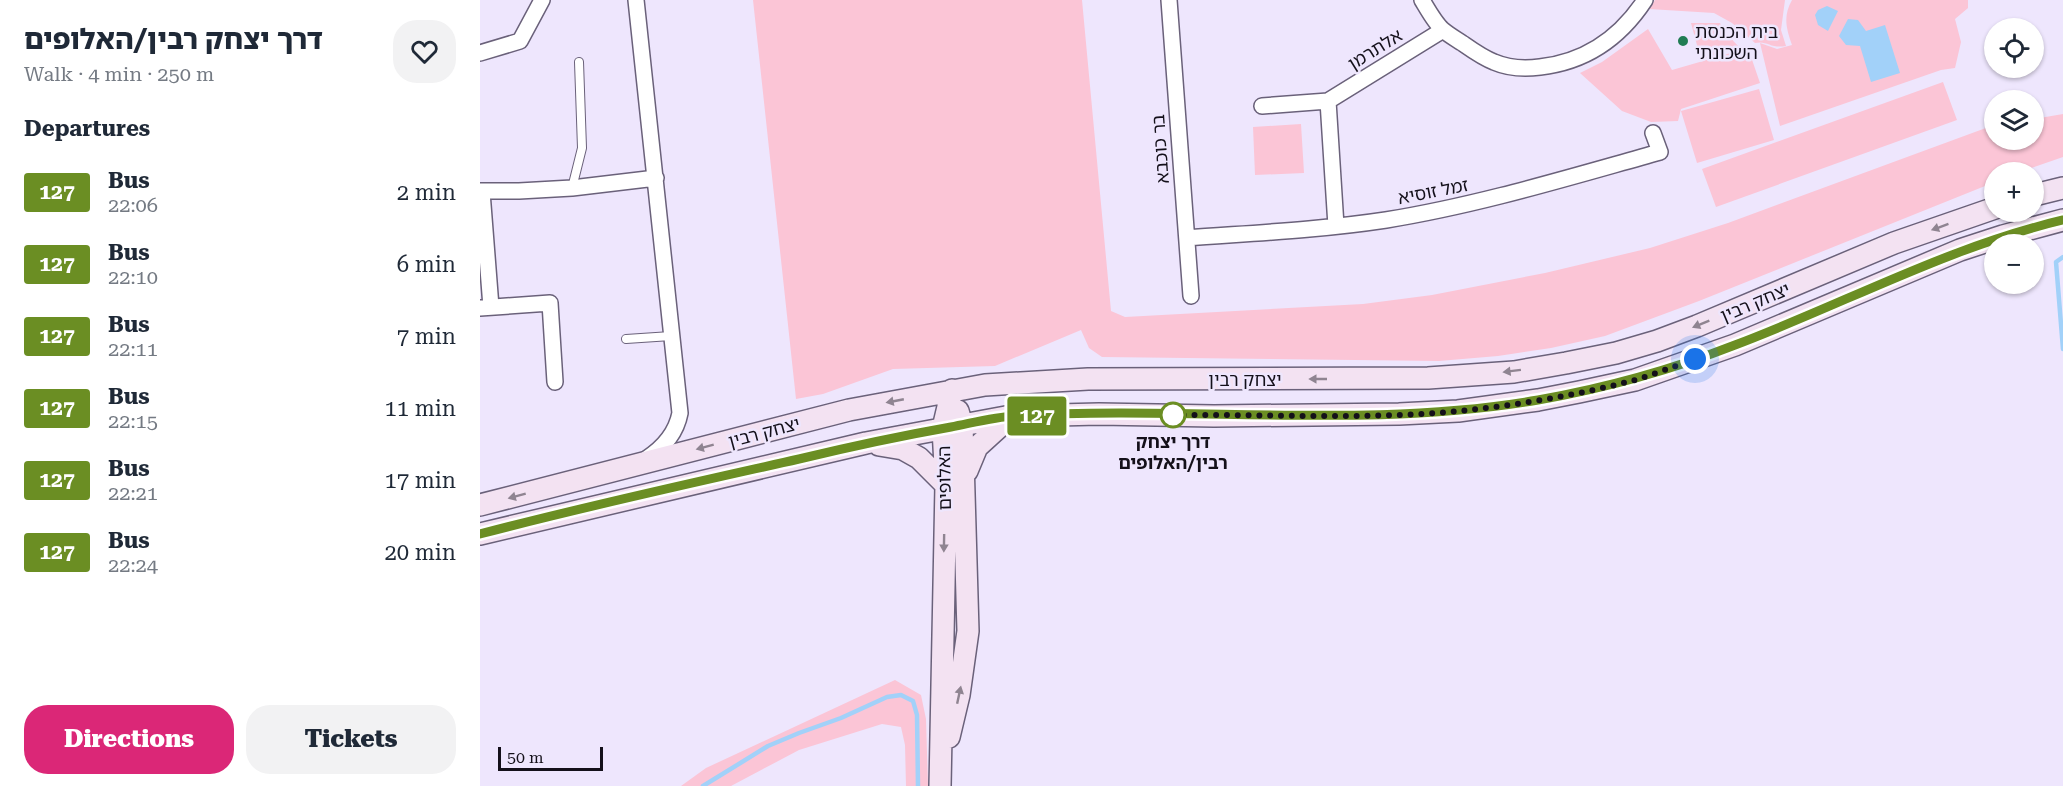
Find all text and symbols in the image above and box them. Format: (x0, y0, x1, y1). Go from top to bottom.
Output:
map controls (1984, 18, 2044, 294)
button: locate (1984, 18, 2044, 78)
button: heart (393, 20, 456, 83)
place label: בית הכנסת השכונתי (1695, 21, 1778, 63)
text: דרך יצחק רבין/האלופים (24, 23, 323, 56)
street label: אלתרמן (1344, 24, 1406, 74)
marker: בית הכנסת השכונתי (1676, 34, 1690, 48)
text: Walk · 4 min · 250 m (24, 62, 214, 86)
button: layers (1984, 90, 2044, 150)
street label: בר כוכבא (1147, 114, 1173, 184)
text: Departures (24, 116, 150, 141)
button: + (1984, 162, 2044, 222)
text: Bus (108, 168, 150, 193)
street label: זמל זוסיא (1396, 174, 1470, 208)
text: 127 (39, 180, 75, 204)
text: 2 min (397, 180, 456, 205)
text: 22:06 (108, 193, 158, 217)
one-way arrow (1931, 222, 1949, 232)
button: − (1984, 234, 2044, 294)
text: Bus (108, 240, 150, 265)
text: 127 (39, 252, 75, 276)
text: 6 min (397, 252, 456, 277)
text: 22:10 (108, 265, 158, 289)
street label: יצחק רבין (1717, 278, 1793, 326)
text: Bus (108, 312, 150, 337)
one-way arrow (1692, 320, 1710, 329)
text: 127 (39, 324, 75, 348)
text: 7 min (397, 324, 456, 349)
text: 22:11 (108, 337, 158, 361)
your location (1680, 344, 1710, 374)
one-way arrow (1503, 367, 1522, 376)
street label: יצחק רבין (1208, 369, 1282, 390)
one-way arrow (1308, 374, 1327, 384)
text: Bus (108, 384, 150, 409)
text: 127 (39, 396, 75, 420)
text: 11 min (385, 396, 456, 421)
line badge: 127 (1002, 396, 1072, 436)
one-way arrow (885, 397, 904, 406)
marker: דרך יצחק רבין/האלופים (1160, 402, 1186, 428)
text: 127 (1019, 404, 1055, 428)
text: 22:15 (108, 409, 158, 433)
street label: יצחק רבין (726, 412, 802, 452)
place label: דרך יצחק רבין/האלופים (1118, 431, 1228, 473)
one-way arrow (696, 443, 714, 452)
street label: האלופים (933, 445, 955, 511)
text: Bus (108, 456, 150, 481)
text: 127 (39, 468, 75, 492)
text: 17 min (385, 468, 456, 493)
text: 22:21 (108, 481, 158, 505)
one-way arrow (507, 492, 525, 501)
text: Bus (108, 528, 150, 553)
one-way arrow (940, 534, 949, 553)
text: 127 (39, 540, 75, 564)
text: 20 min (385, 540, 456, 565)
text: 22:24 (108, 553, 158, 577)
one-way arrow (955, 685, 964, 704)
button: Directions (24, 705, 234, 774)
button: Tickets (246, 705, 456, 774)
scale bar (498, 744, 603, 772)
text: 50 m (507, 748, 544, 767)

